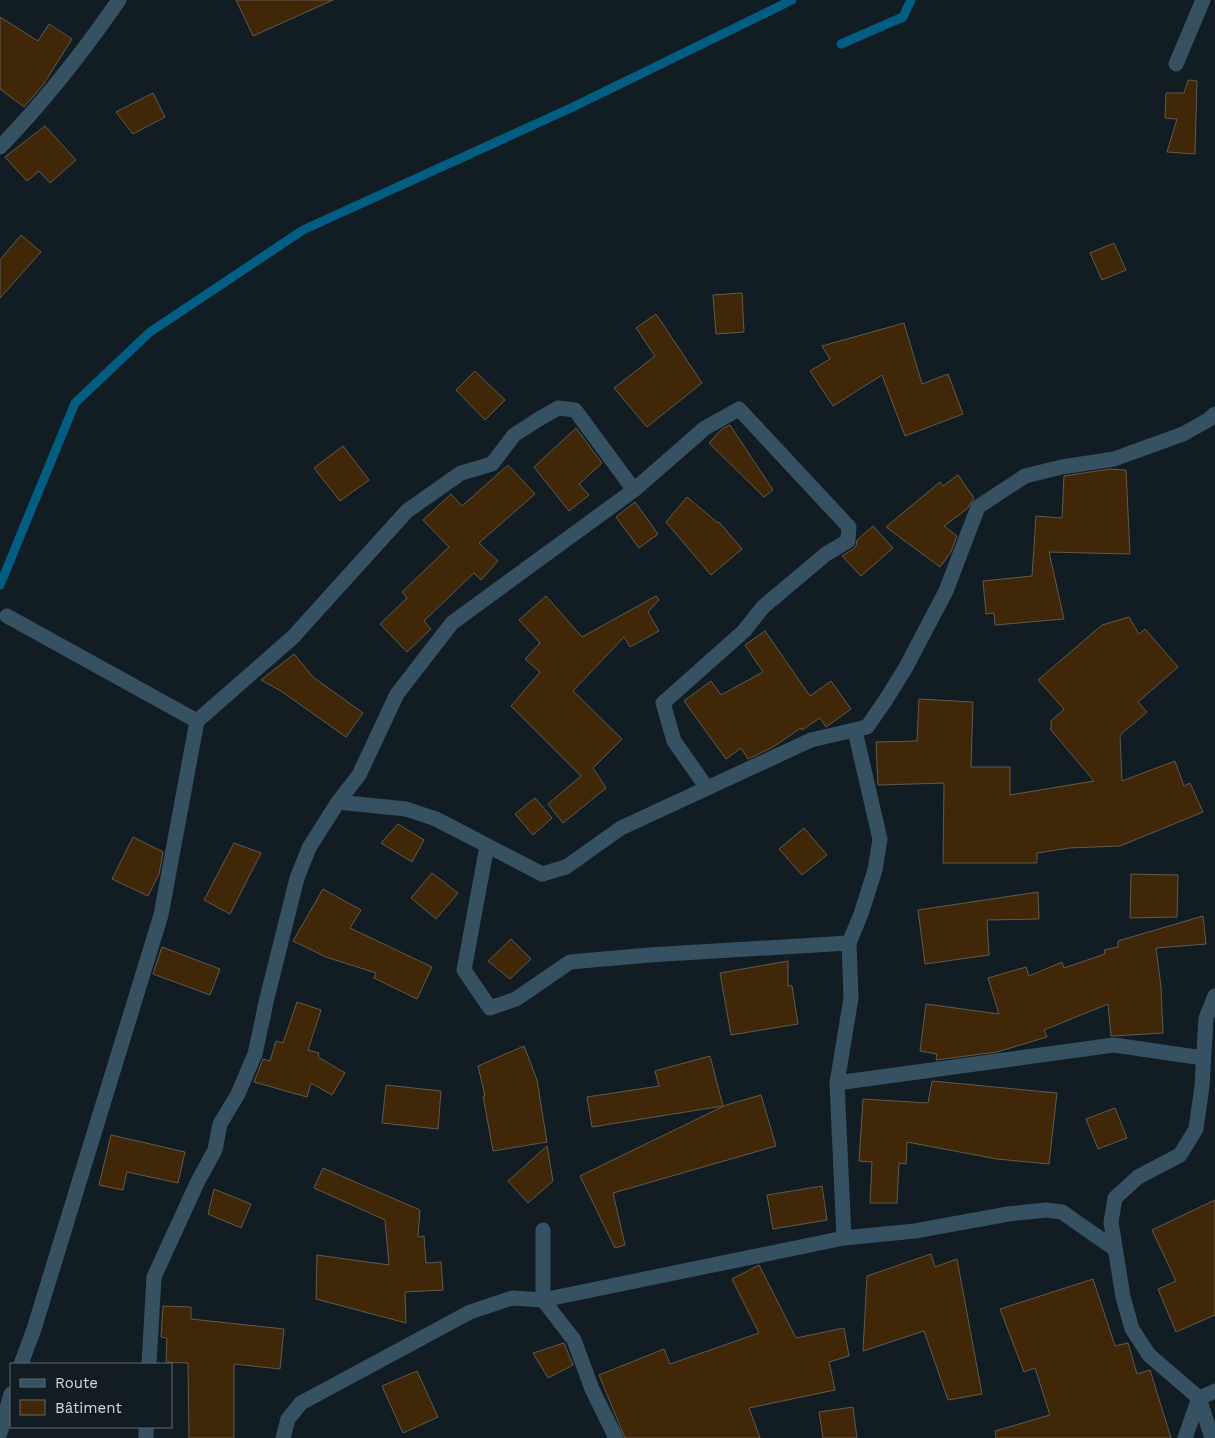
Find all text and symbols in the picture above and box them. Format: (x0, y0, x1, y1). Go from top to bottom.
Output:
legend (10, 1363, 172, 1428)
text: Route (55, 1374, 98, 1392)
text: Bâtiment (55, 1399, 122, 1417)

